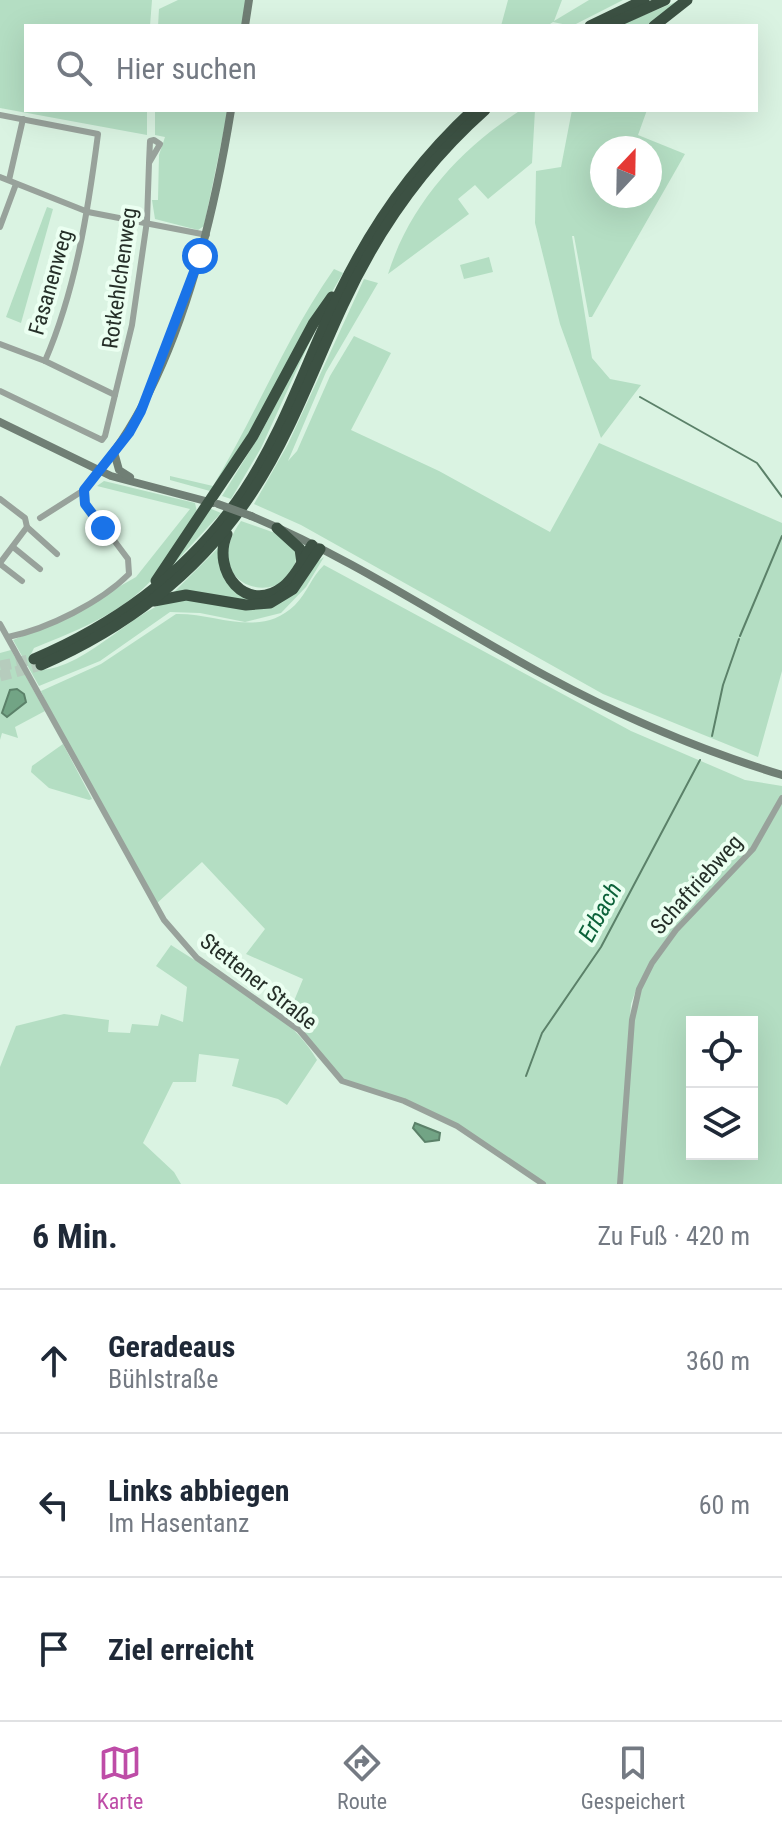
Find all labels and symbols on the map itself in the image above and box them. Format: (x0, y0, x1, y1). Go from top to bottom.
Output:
north arrow (590, 136, 662, 208)
street label: Rotkehlchenweg (97, 206, 142, 350)
street label: Fasanenweg (24, 227, 77, 338)
route start (182, 238, 218, 274)
route end (85, 510, 121, 546)
street label: Schaftriebweg (645, 830, 747, 939)
water label: Erbach (572, 878, 628, 946)
street label: Stettener Straße (196, 928, 322, 1035)

